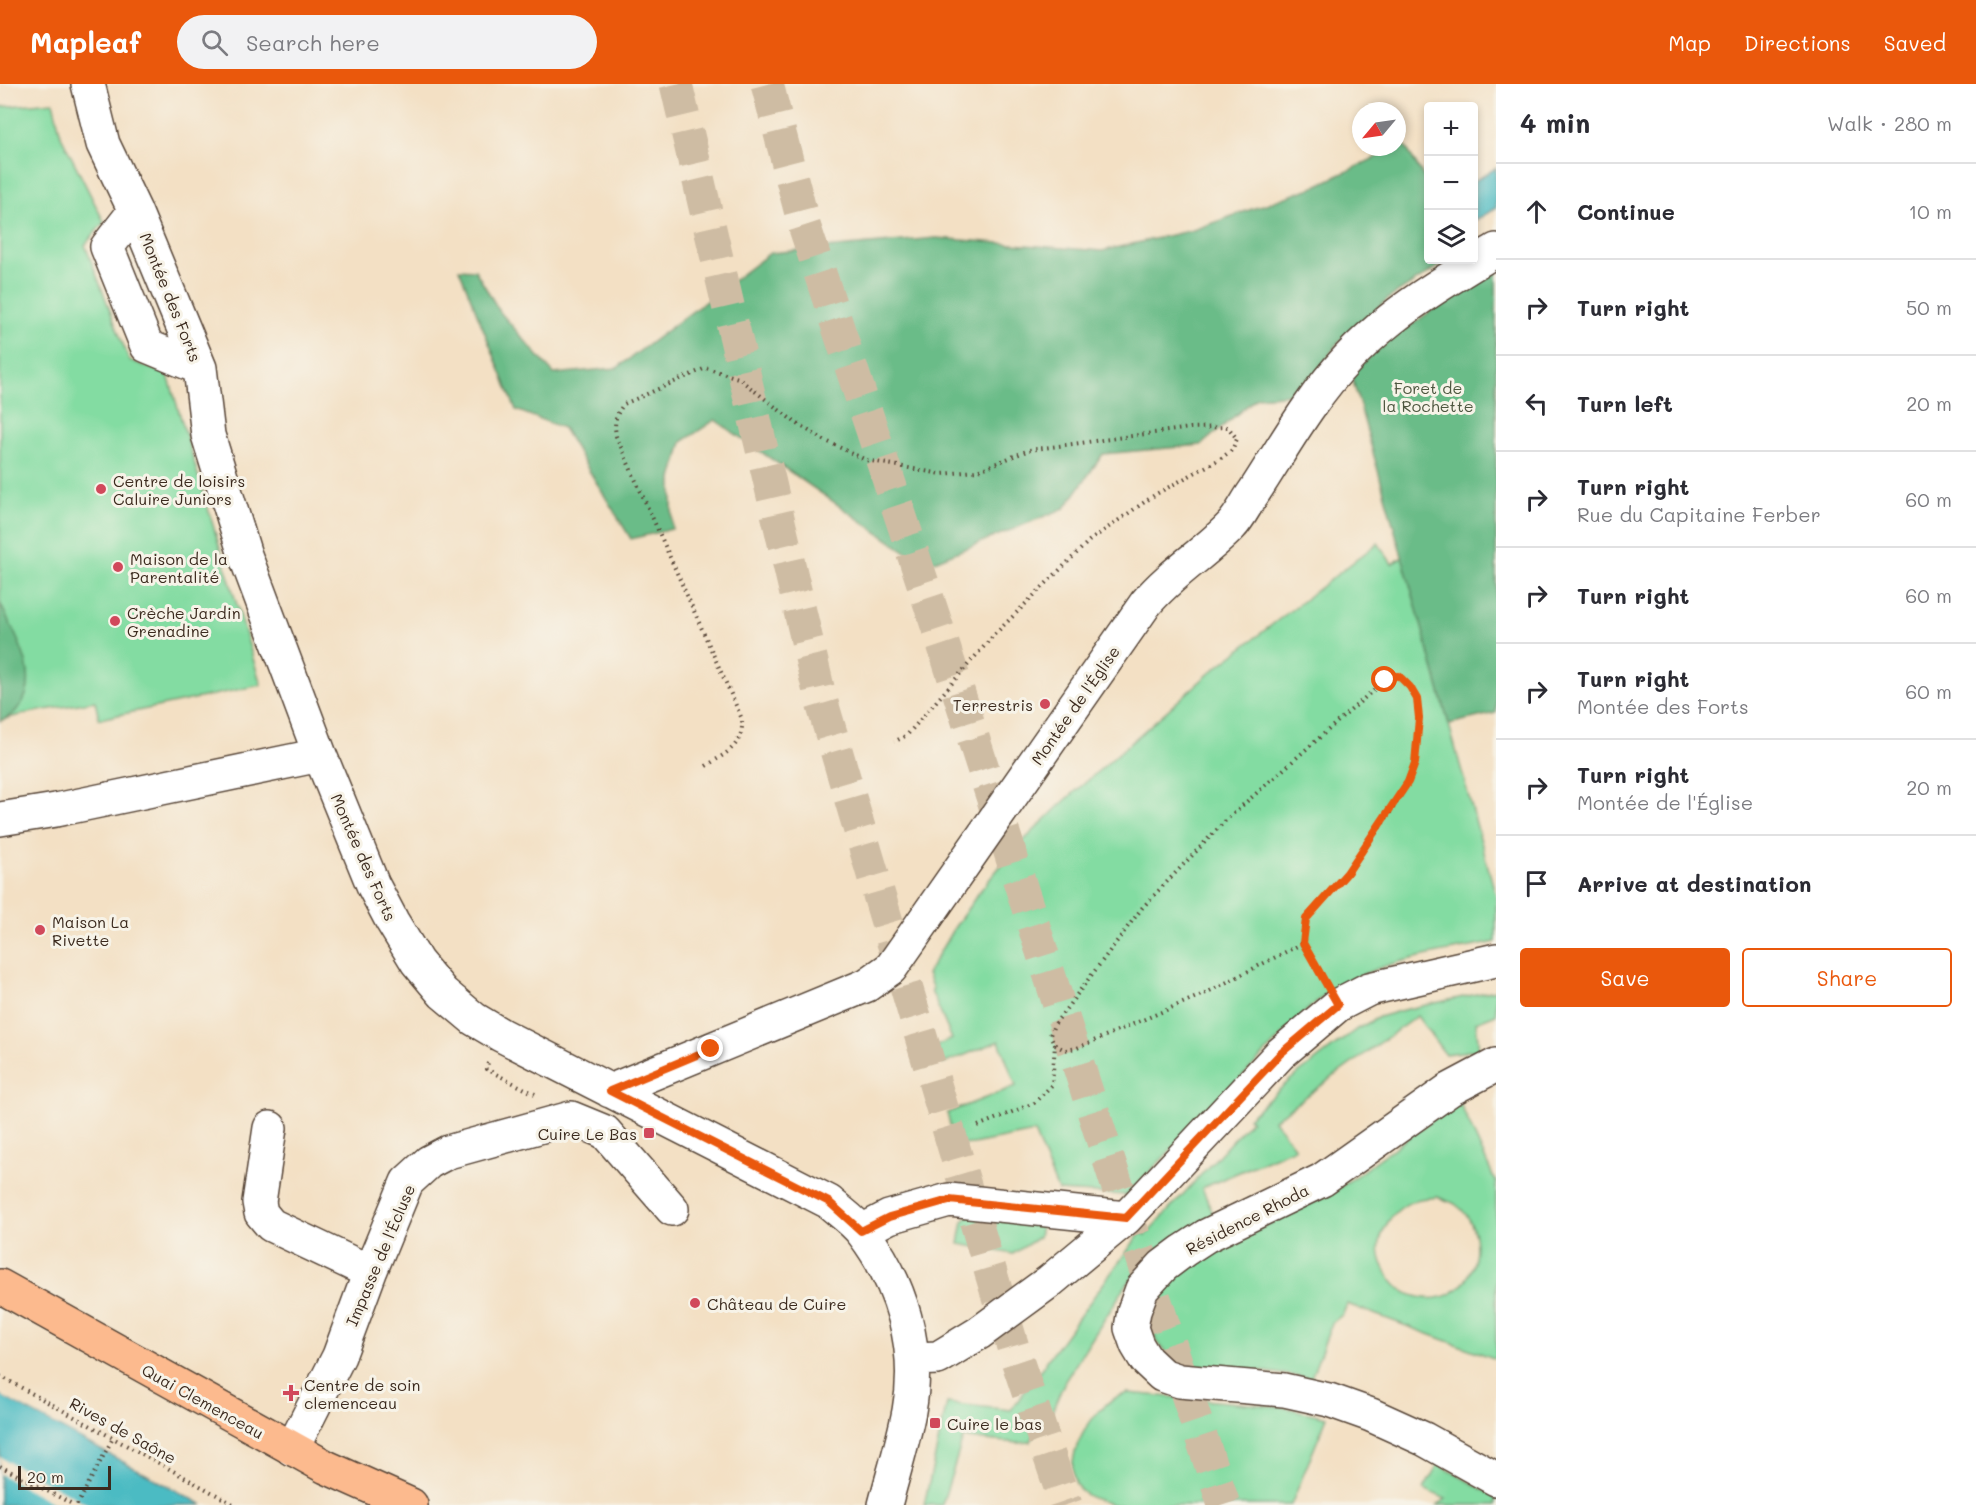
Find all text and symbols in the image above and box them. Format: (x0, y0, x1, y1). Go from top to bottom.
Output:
search box (177, 15, 597, 69)
text: Mapleaf (30, 24, 141, 60)
icon: search (198, 26, 231, 59)
text: Search here (246, 28, 380, 57)
text: Map (1668, 29, 1711, 56)
text: Directions (1744, 29, 1851, 56)
text: Saved (1884, 29, 1946, 56)
north arrow (1352, 102, 1406, 156)
map controls (1424, 102, 1478, 264)
button: + (1424, 102, 1478, 156)
text: 4 min (1520, 106, 1590, 140)
text: Walk · 280 m (1827, 110, 1952, 136)
button: − (1424, 156, 1478, 210)
icon: ahead (1520, 195, 1553, 228)
text: Continue (1577, 197, 1675, 226)
text: 10 m (1908, 198, 1952, 224)
button: layers (1424, 210, 1478, 264)
street label: Montée des Forts (136, 229, 206, 365)
icon: right (1520, 291, 1553, 324)
text: Turn right (1577, 293, 1689, 322)
text: 50 m (1906, 294, 1952, 320)
park label: Foret de la Rochette (1382, 377, 1474, 416)
icon: left (1520, 387, 1553, 420)
text: Turn left (1577, 389, 1673, 418)
text: 20 m (1906, 390, 1952, 416)
place label: Centre de loisirs Caluire Juniors (113, 470, 245, 509)
text: Turn right (1577, 472, 1689, 501)
marker: Centre de loisirs Caluire Juniors (94, 482, 108, 496)
icon: right (1520, 483, 1553, 516)
text: 60 m (1905, 486, 1952, 512)
text: Rue du Capitaine Ferber (1577, 501, 1821, 527)
place label: Maison de la Parentalité (130, 548, 228, 587)
marker: Maison de la Parentalité (111, 560, 125, 574)
icon: right (1520, 579, 1553, 612)
text: Turn right (1577, 581, 1689, 610)
text: 60 m (1905, 582, 1952, 608)
place label: Crèche Jardin Grenadine (127, 602, 241, 641)
marker: Crèche Jardin Grenadine (108, 614, 122, 628)
street label: Montée de l'Église (1026, 641, 1124, 769)
text: Turn right (1577, 664, 1689, 693)
route start (1371, 666, 1397, 692)
icon: right (1520, 675, 1553, 708)
text: 60 m (1905, 678, 1952, 704)
text: Montée des Forts (1577, 693, 1749, 719)
place label: Terrestris (953, 694, 1033, 715)
marker: Terrestris (1038, 697, 1052, 711)
text: Turn right (1577, 760, 1689, 789)
icon: right (1520, 771, 1553, 804)
text: 20 m (1906, 774, 1952, 800)
text: Montée de l'Église (1577, 789, 1753, 815)
street label: Montée des Forts (326, 790, 402, 924)
icon: arrive (1520, 867, 1553, 900)
text: Arrive at destination (1577, 869, 1812, 898)
place label: Maison La Rivette (52, 911, 129, 950)
marker: Maison La Rivette (33, 923, 47, 937)
button: Save (1520, 948, 1730, 1007)
button: Share (1742, 948, 1952, 1007)
route end (697, 1035, 723, 1061)
place label: Cuire Le Bas (538, 1123, 637, 1144)
marker: Cuire Le Bas (642, 1126, 656, 1140)
street label: Résidence Rhoda (1182, 1179, 1312, 1259)
street label: Impasse de l'Écluse (341, 1181, 419, 1329)
place label: Château de Cuire (707, 1293, 846, 1314)
marker: Château de Cuire (688, 1296, 702, 1310)
street label: Quai Clemenceau (138, 1359, 268, 1443)
place label: Centre de soin clemenceau (304, 1374, 420, 1413)
marker: Centre de soin clemenceau (282, 1384, 300, 1402)
street label: Rives de Saône (66, 1392, 180, 1468)
place label: Cuire le bas (947, 1413, 1042, 1434)
marker: Cuire le bas (928, 1416, 942, 1430)
scale bar (18, 1463, 111, 1490)
text: 20 m (27, 1466, 64, 1487)

